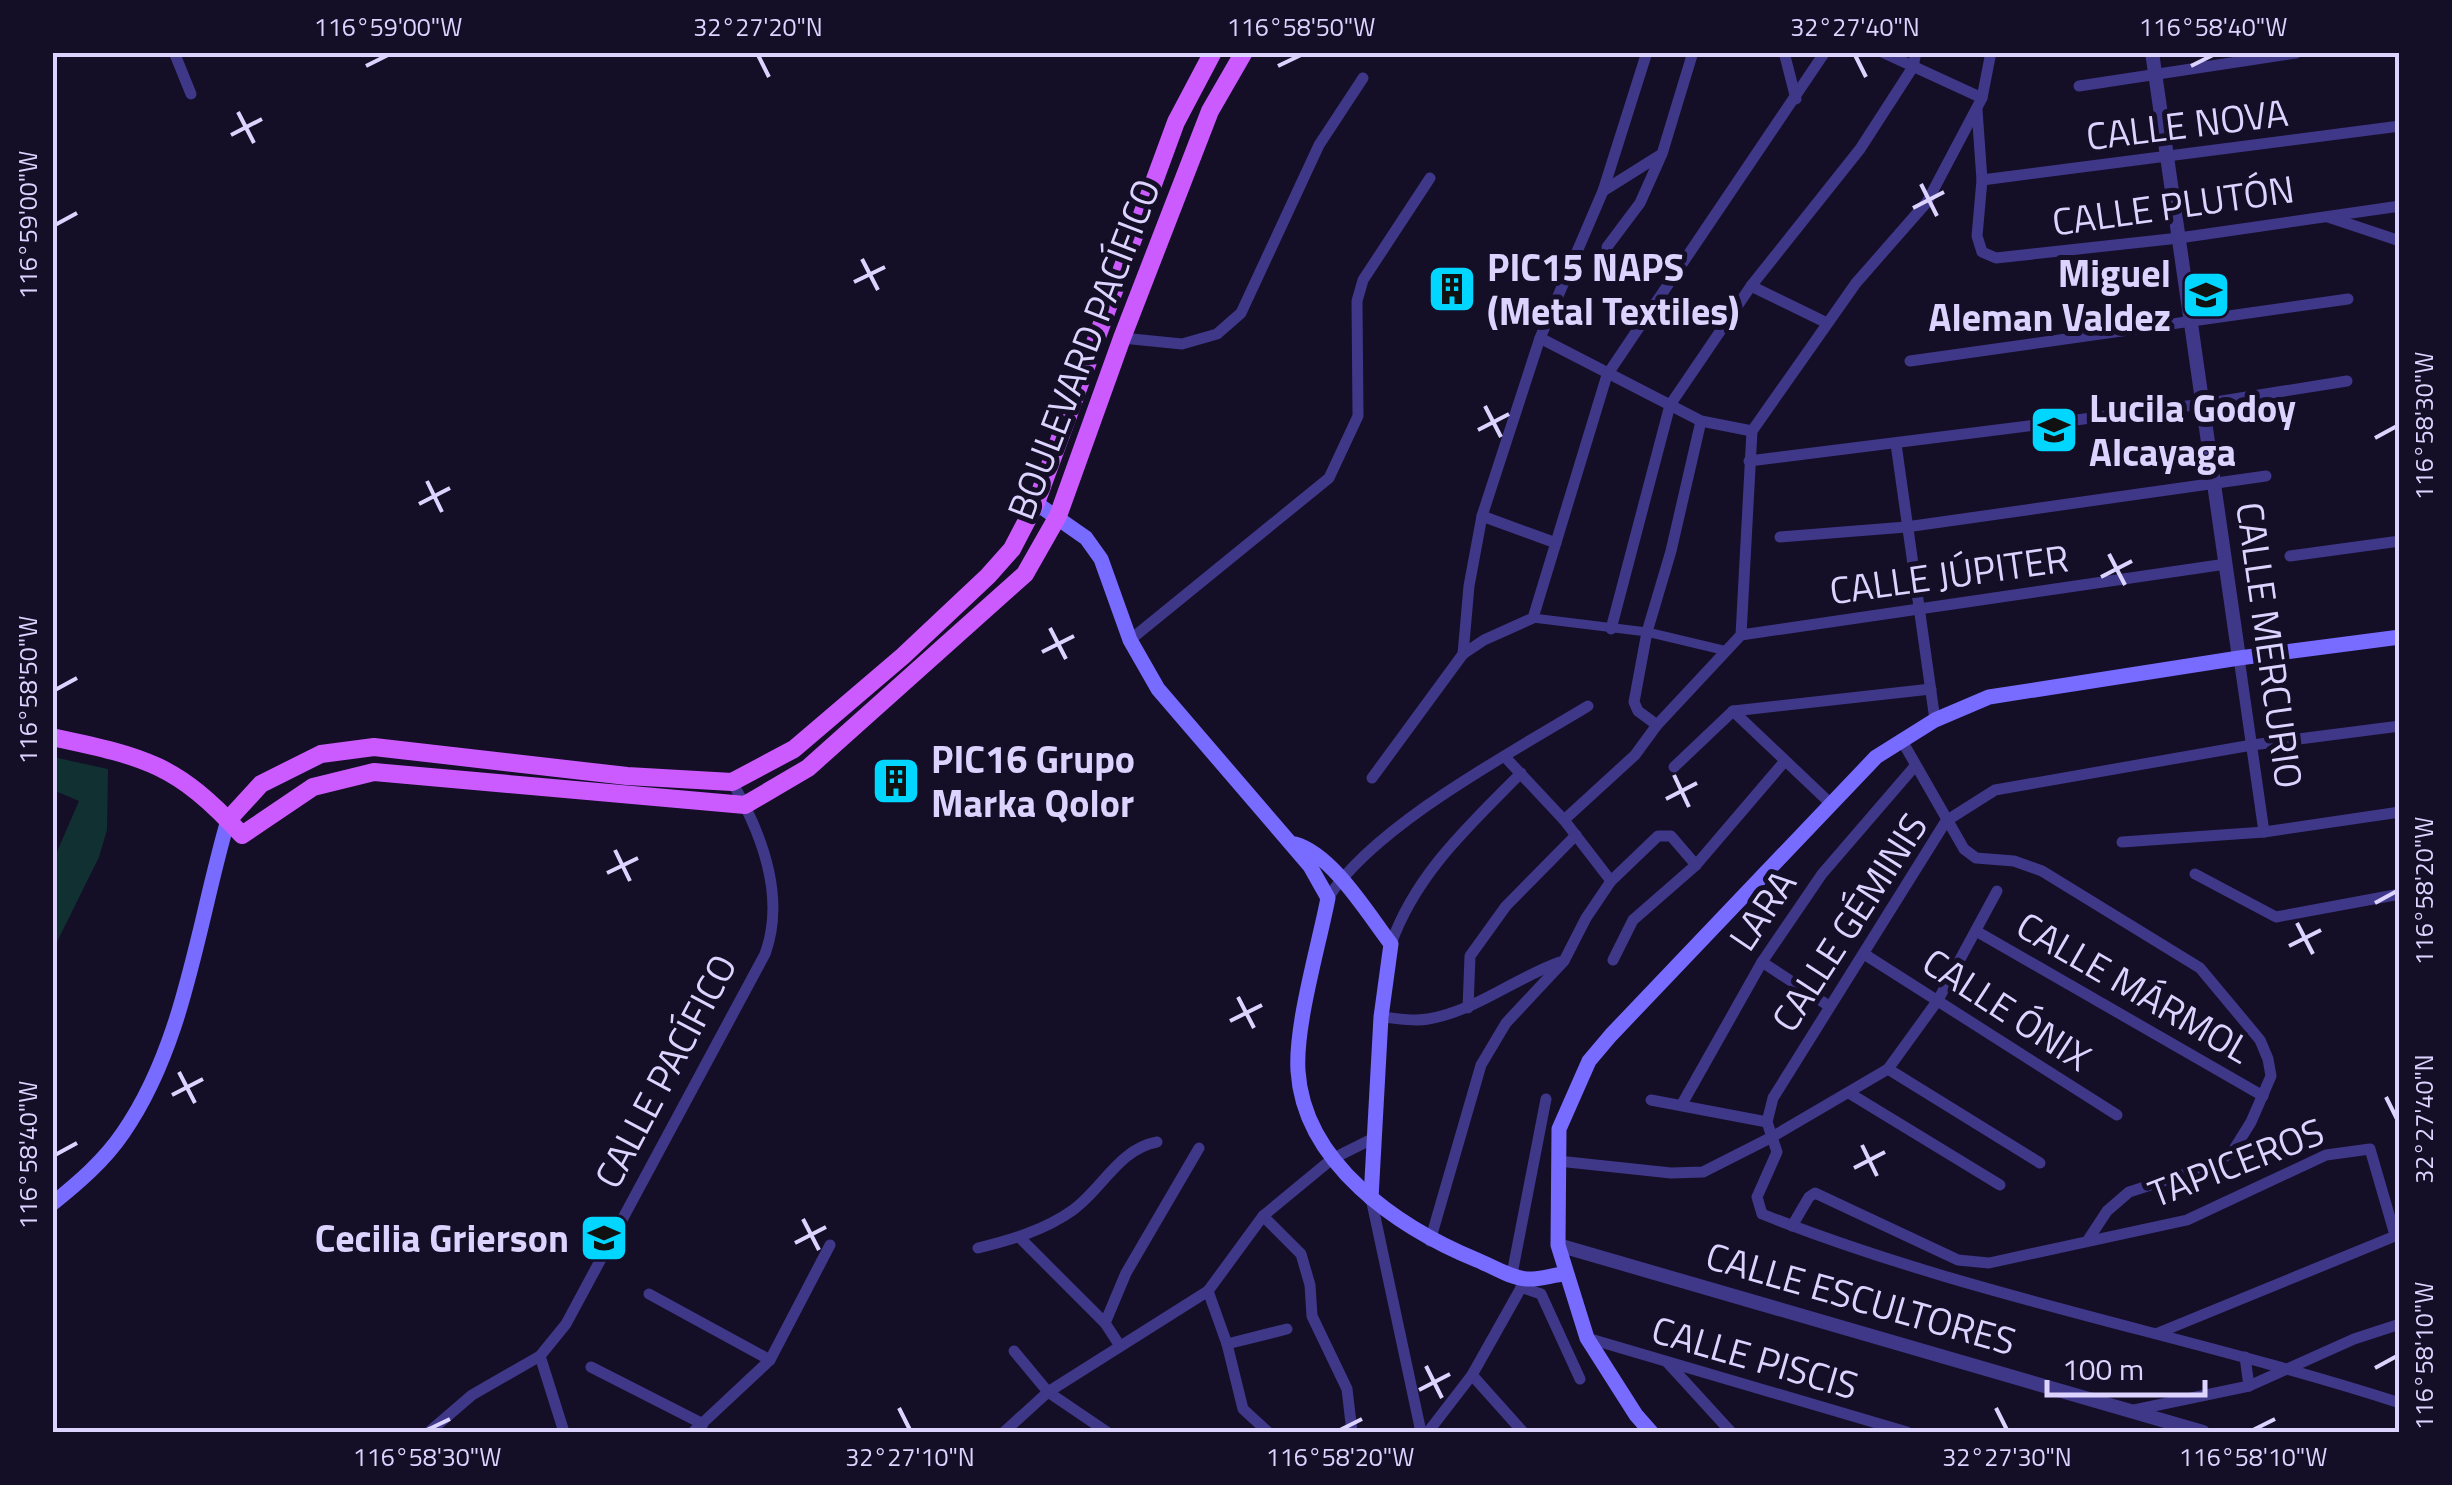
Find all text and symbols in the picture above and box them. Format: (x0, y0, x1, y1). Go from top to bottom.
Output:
text: 116°59'00"W (314, 8, 462, 46)
text: 32°27'20"N (693, 8, 823, 46)
text: 116°58'50"W (1227, 8, 1375, 46)
text: 32°27'40"N (1790, 8, 1920, 46)
text: 116°58'40"W (2139, 8, 2287, 46)
street label: CALLE NOVA (2083, 83, 2291, 165)
text: 116°59'00"W (9, 151, 47, 299)
street label: CALLE PLUTÓN (2048, 159, 2298, 251)
street label: BOULEVARD PACÍFICO (991, 170, 1175, 528)
place label: PIC15 NAPS (Metal Textiles) (1487, 238, 1740, 340)
place label: Miguel Aleman Valdez (1929, 244, 2171, 346)
building icon: PIC15 NAPS (Metal Textiles) (1426, 263, 1478, 315)
school or university icon: Miguel Aleman Valdez (2180, 269, 2232, 321)
text: 116°58'30"W (2405, 352, 2443, 500)
place label: Lucila Godoy Alcayaga (2089, 379, 2296, 481)
school or university icon: Lucila Godoy Alcayaga (2028, 404, 2080, 456)
street label: CALLE MERCURIO (2221, 498, 2319, 792)
street label: CALLE JÚPITER (1826, 529, 2072, 619)
text: 116°58'50"W (9, 616, 47, 764)
place label: PIC16 Grupo Marka Qolor (931, 730, 1135, 832)
building icon: PIC16 Grupo Marka Qolor (870, 755, 922, 807)
street label: CALLE GÉMINIS (1756, 801, 1942, 1043)
text: 116°58'20"W (2405, 817, 2443, 965)
street label: LARA (1714, 858, 1810, 962)
street label: CALLE MÁRMOL (2006, 896, 2262, 1078)
street label: CALLE ÓNIX (1911, 933, 2103, 1085)
street label: CALLE PACÍFICO (579, 944, 751, 1198)
text: 32°27'40"N (2405, 1054, 2443, 1184)
text: 116°58'40"W (9, 1081, 47, 1229)
street label: TAPICEROS (2140, 1102, 2332, 1222)
place label: Cecilia Grierson (315, 1209, 569, 1267)
school or university icon: Cecilia Grierson (578, 1212, 630, 1264)
street label: CALLE ESCULTORES (1699, 1226, 2023, 1370)
text: 116°58'10"W (2405, 1282, 2443, 1430)
street label: CALLE PISCIS (1645, 1300, 1865, 1414)
scale bar (2047, 1335, 2204, 1397)
text: 100 m (2062, 1346, 2144, 1392)
text: 116°58'30"W (353, 1438, 501, 1476)
text: 32°27'10"N (845, 1438, 975, 1476)
text: 116°58'20"W (1266, 1438, 1414, 1476)
text: 32°27'30"N (1942, 1438, 2072, 1476)
text: 116°58'10"W (2179, 1438, 2327, 1476)

